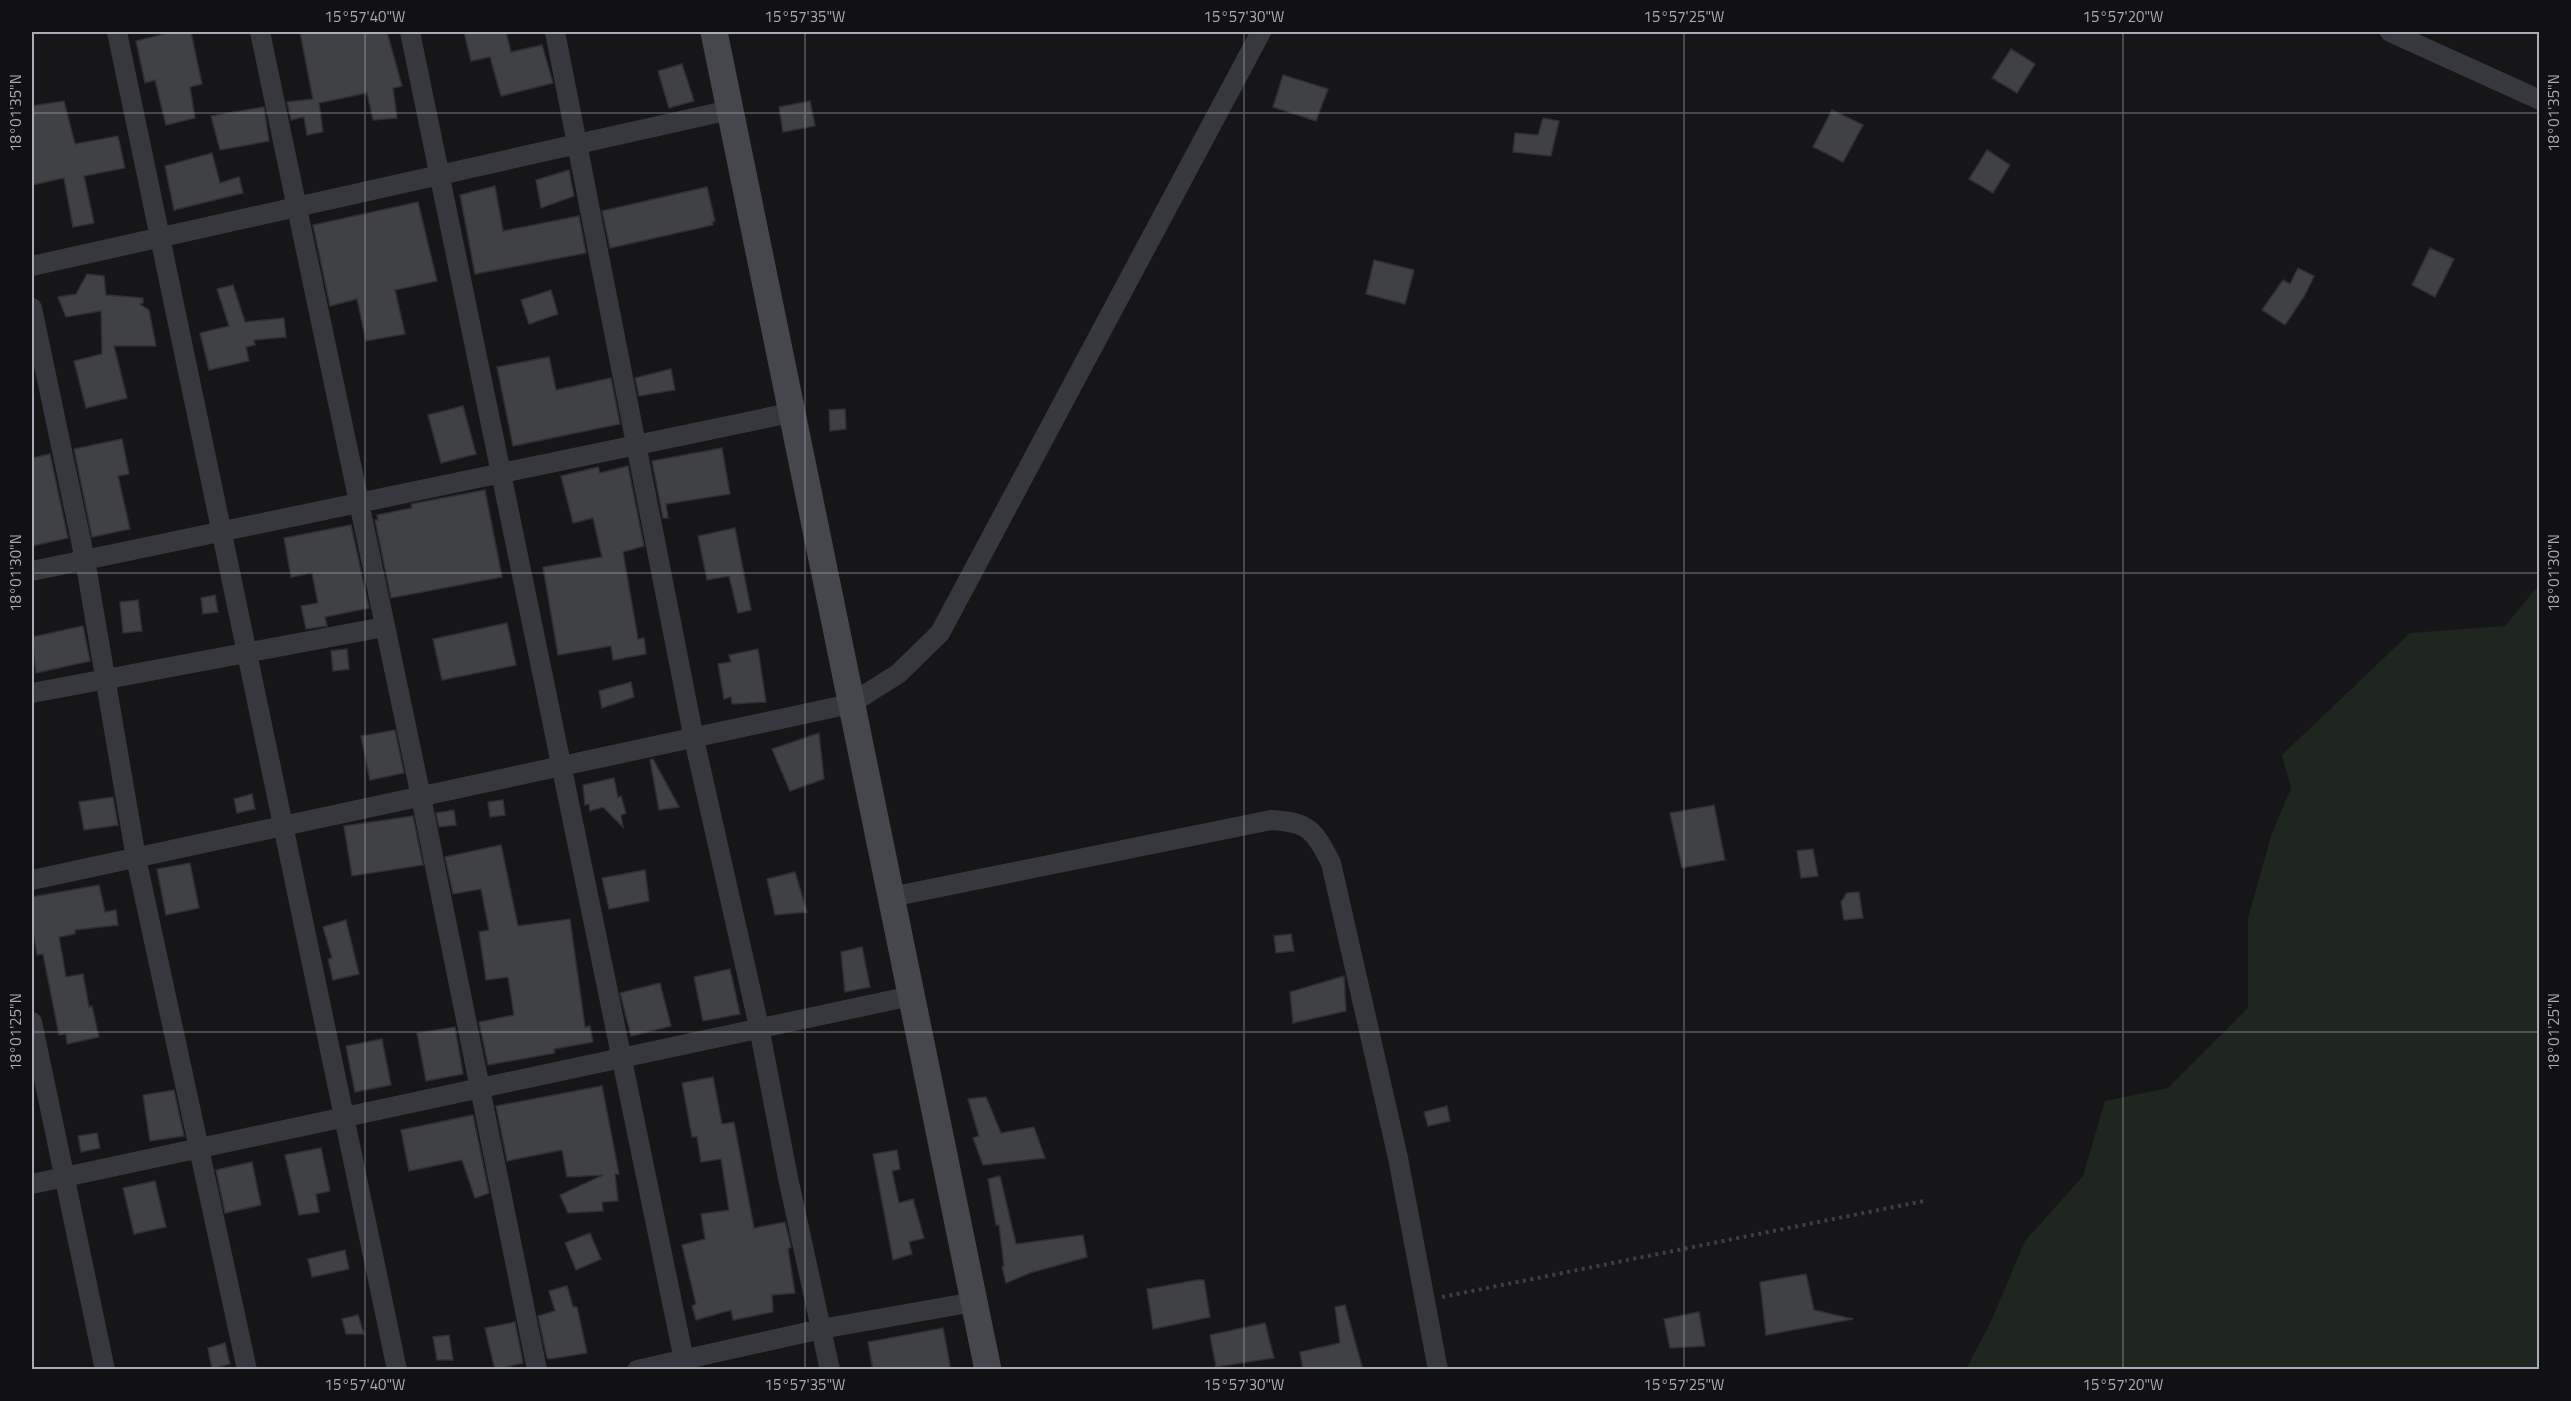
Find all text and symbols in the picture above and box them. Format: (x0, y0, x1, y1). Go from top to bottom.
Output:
text: 15°57'40"W (325, 5, 405, 28)
text: 15°57'35"W (765, 5, 845, 28)
text: 15°57'30"W (1204, 5, 1284, 28)
text: 15°57'25"W (1644, 5, 1724, 28)
text: 15°57'20"W (2083, 5, 2163, 28)
text: 18°01'35"N (4, 74, 27, 152)
text: 18°01'35"N (2542, 74, 2565, 152)
text: 18°01'30"N (4, 534, 27, 612)
text: 18°01'30"N (2542, 534, 2565, 612)
text: 18°01'25"N (4, 993, 27, 1071)
text: 18°01'25"N (2542, 993, 2565, 1071)
text: 15°57'40"W (325, 1373, 405, 1396)
text: 15°57'35"W (765, 1373, 845, 1396)
text: 15°57'30"W (1204, 1373, 1284, 1396)
text: 15°57'25"W (1644, 1373, 1724, 1396)
text: 15°57'20"W (2083, 1373, 2163, 1396)

